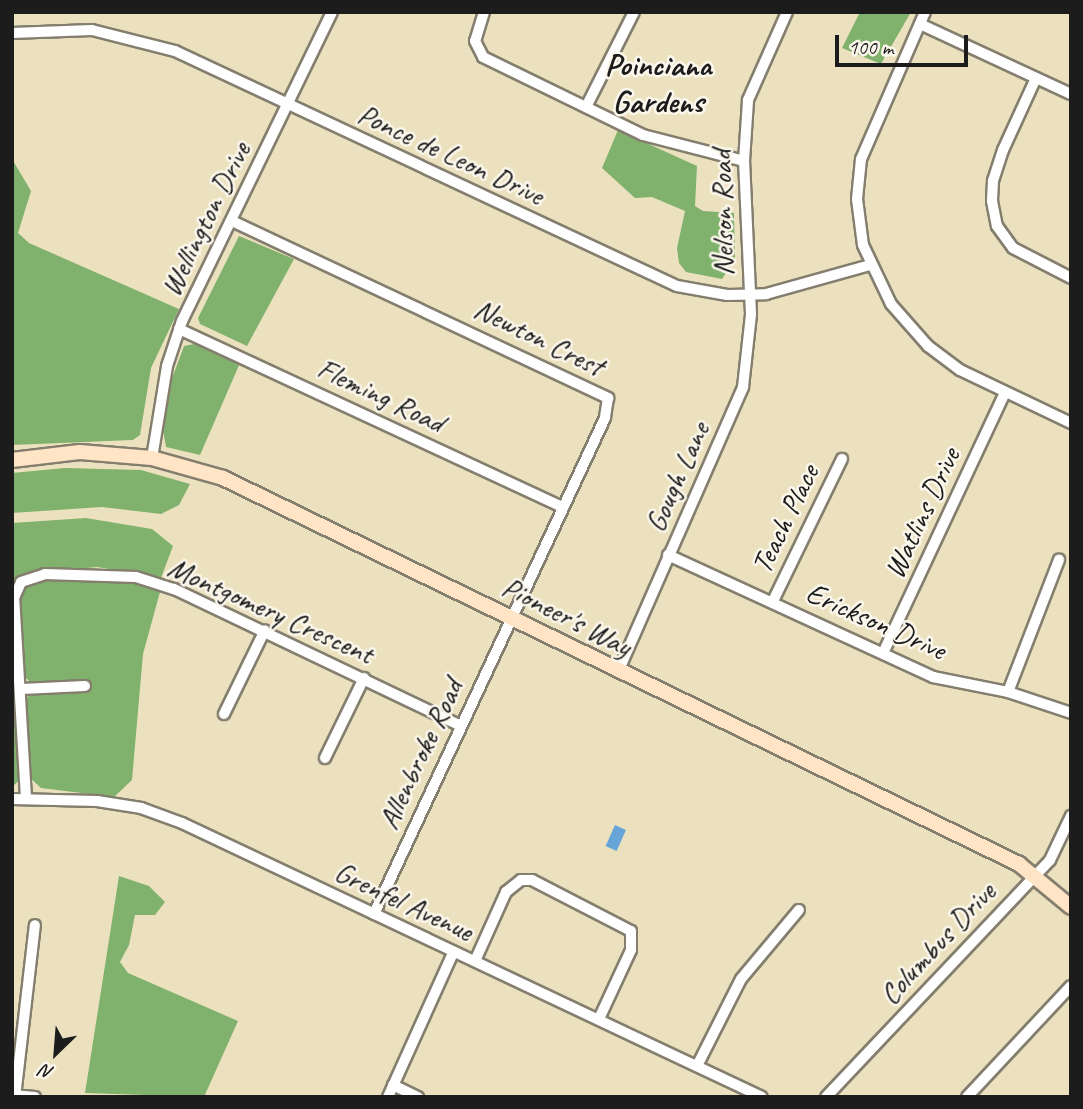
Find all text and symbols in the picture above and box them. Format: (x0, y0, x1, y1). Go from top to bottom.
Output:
scale bar (838, 21, 971, 65)
text: 100 m (848, 34, 893, 60)
district label: Poinciana Gardens (605, 47, 711, 122)
street label: Ponce de Leon Drive (352, 95, 550, 213)
street label: Wellington Drive (152, 136, 258, 302)
street label: Nelson Road (703, 150, 741, 276)
street label: Newton Crest (468, 290, 610, 384)
street label: Fleming Road (312, 350, 450, 440)
street label: Gough Lane (637, 416, 717, 538)
street label: Watlins Drive (876, 442, 968, 584)
street label: Teach Place (743, 459, 827, 579)
street label: Montgomery Crescent (163, 549, 379, 671)
street label: Pioneer's Way (497, 568, 637, 664)
street label: Erickson Drive (800, 574, 952, 668)
street label: Allenbroke Road (370, 673, 470, 835)
street label: Grenfel Avenue (329, 853, 479, 949)
street label: Columbus Drive (871, 874, 1003, 1012)
north arrow (21, 1018, 91, 1088)
text: N (37, 1059, 58, 1085)

